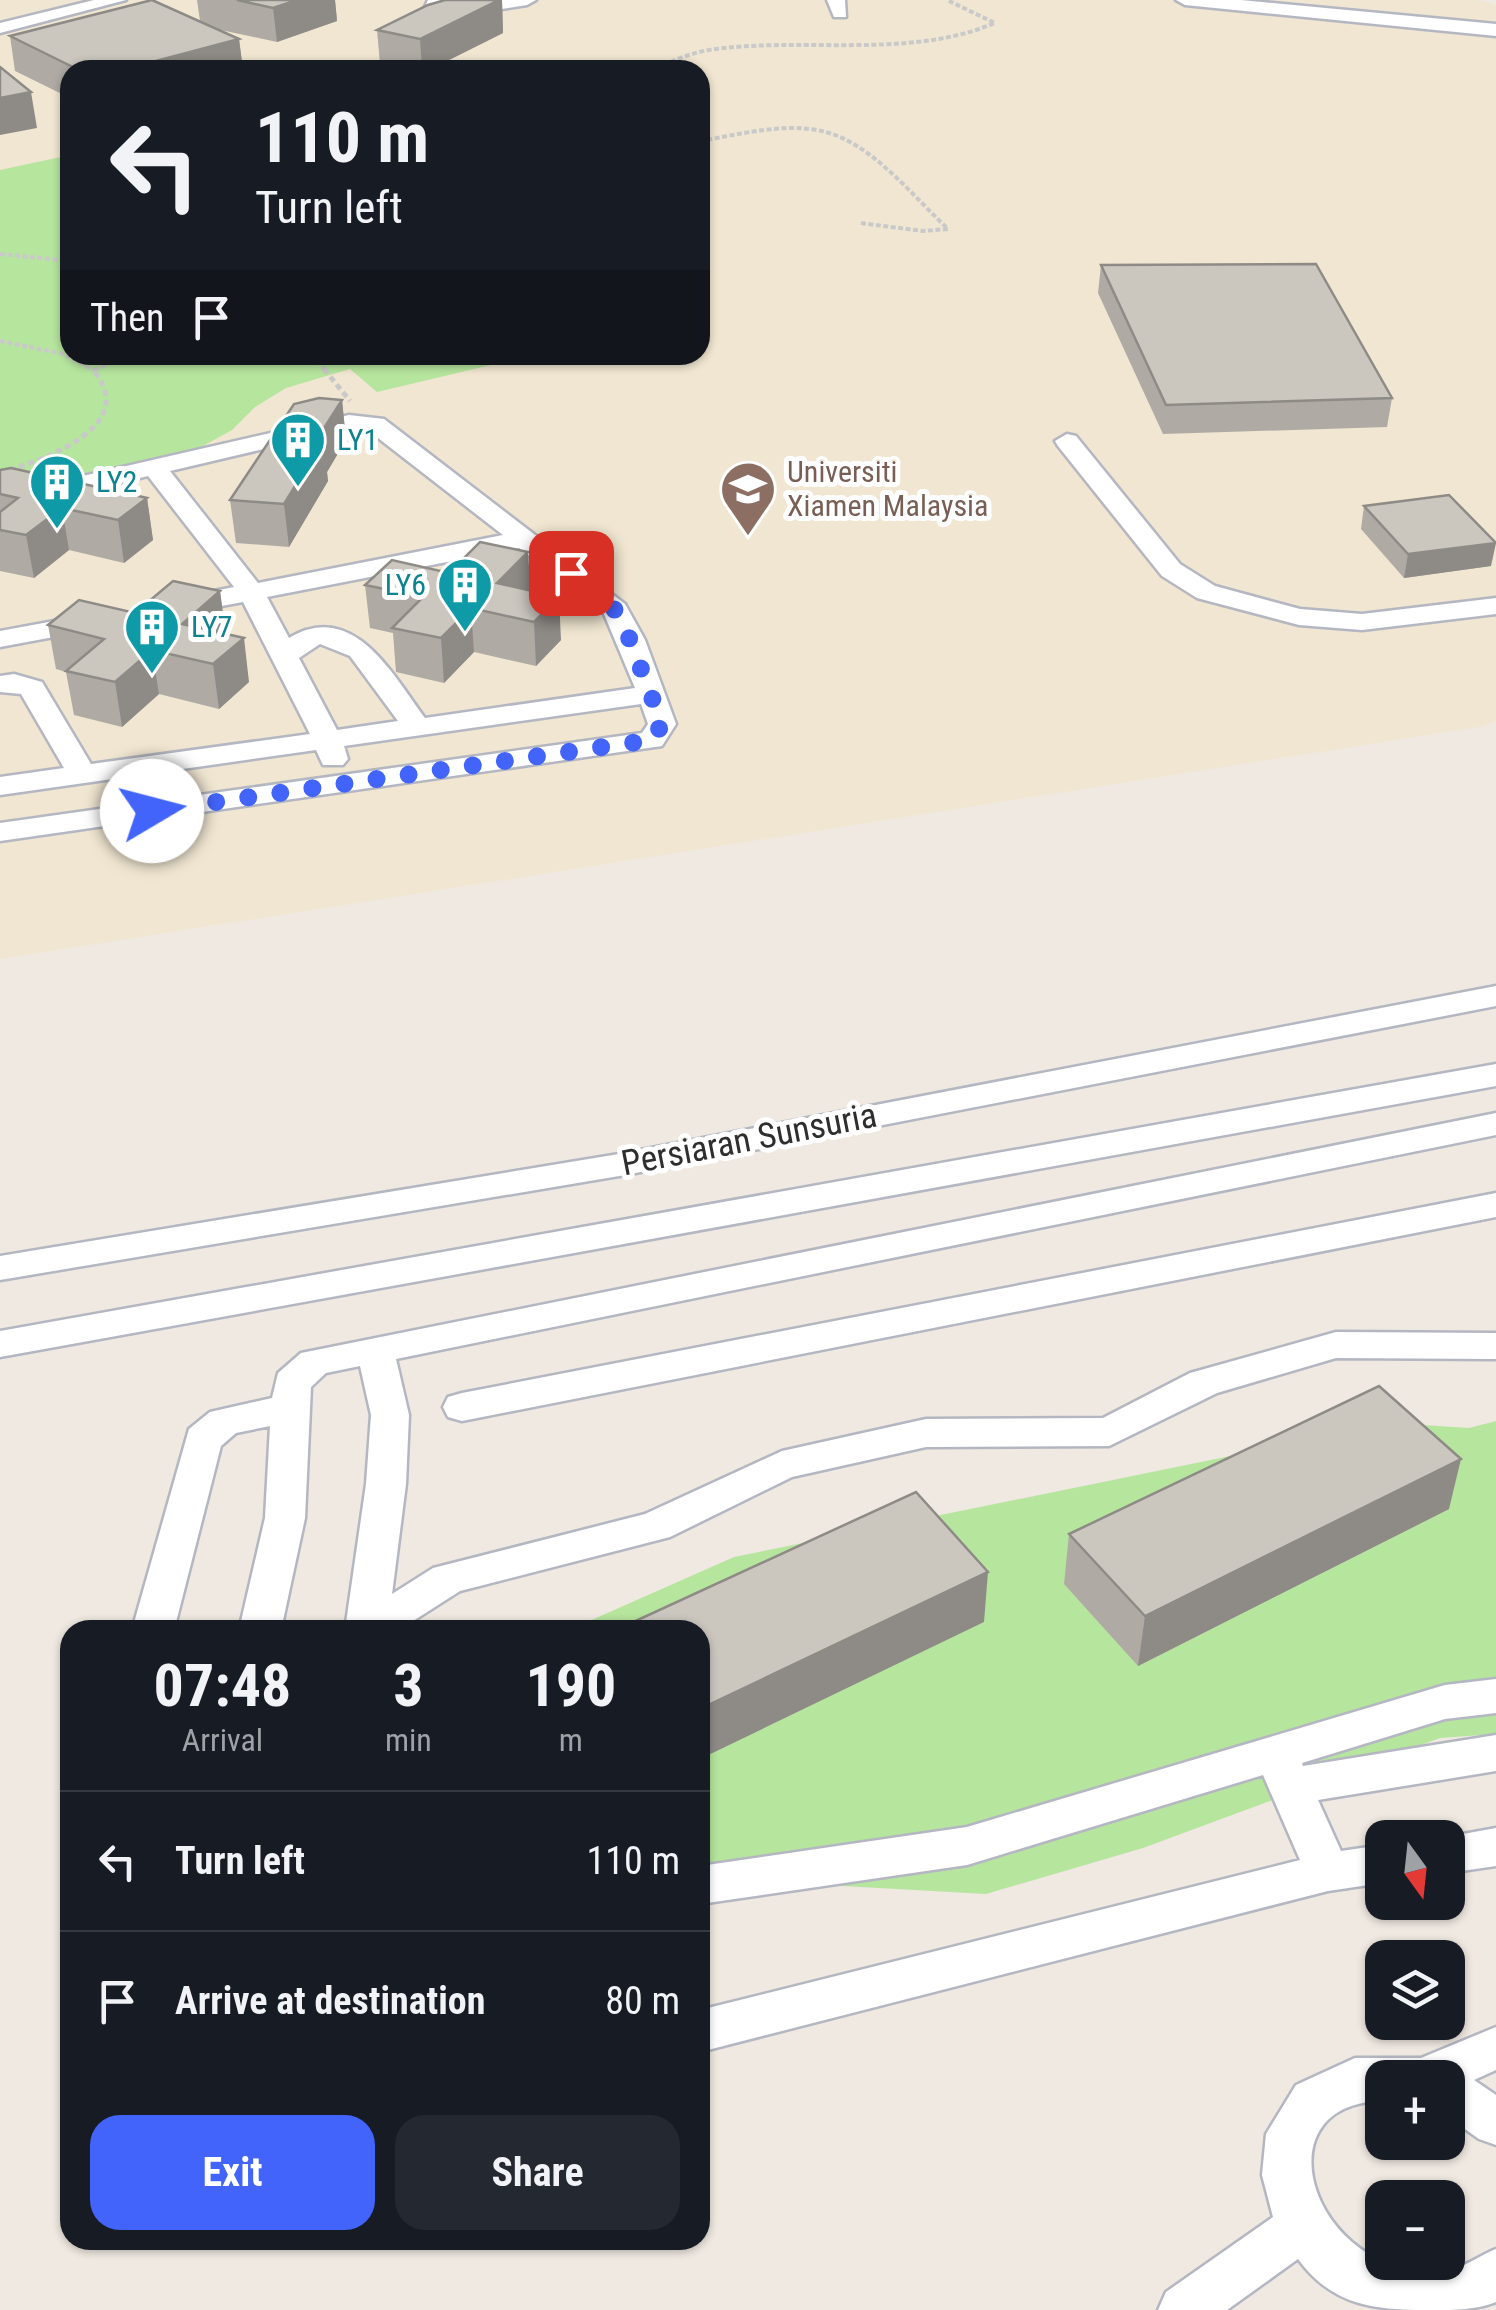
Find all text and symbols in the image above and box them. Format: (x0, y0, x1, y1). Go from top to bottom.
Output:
text: 110 m (255, 97, 429, 179)
icon: left (90, 100, 220, 230)
text: Turn left (255, 181, 403, 234)
icon: arrive (184, 290, 239, 345)
text: Then (90, 296, 164, 340)
building icon: LY1 (268, 410, 328, 489)
place label: LY1 (337, 422, 378, 457)
building icon: LY2 (27, 452, 87, 531)
place label: Universiti Xiamen Malaysia (787, 454, 988, 523)
school or university icon: Universiti Xiamen Malaysia (718, 459, 778, 538)
place label: LY2 (96, 464, 137, 499)
pin (529, 531, 614, 616)
icon: arrive (544, 546, 599, 601)
building icon: LY6 (435, 555, 495, 634)
place label: LY6 (385, 567, 426, 602)
building icon: LY7 (122, 597, 182, 676)
place label: LY7 (191, 609, 232, 644)
position arrow (100, 759, 204, 863)
street label: Persiaran Sunsuria (618, 1095, 880, 1184)
text: 07:48 (154, 1650, 291, 1721)
text: 3 (393, 1650, 424, 1721)
text: 190 (525, 1650, 616, 1721)
text: Arrival (182, 1721, 263, 1759)
text: min (385, 1721, 432, 1759)
text: m (559, 1721, 583, 1759)
north arrow (1365, 1820, 1465, 1920)
map controls (1365, 1820, 1465, 2280)
icon: left (90, 1834, 145, 1889)
text: Turn left (175, 1839, 305, 1883)
text: 110 m (586, 1839, 680, 1883)
button: layers (1365, 1940, 1465, 2040)
icon: arrive (90, 1974, 145, 2029)
text: Arrive at destination (175, 1979, 485, 2023)
text: 80 m (605, 1979, 680, 2023)
button: + (1365, 2060, 1465, 2160)
button: Exit (90, 2115, 375, 2230)
button: Share (395, 2115, 680, 2230)
button: − (1365, 2180, 1465, 2280)

